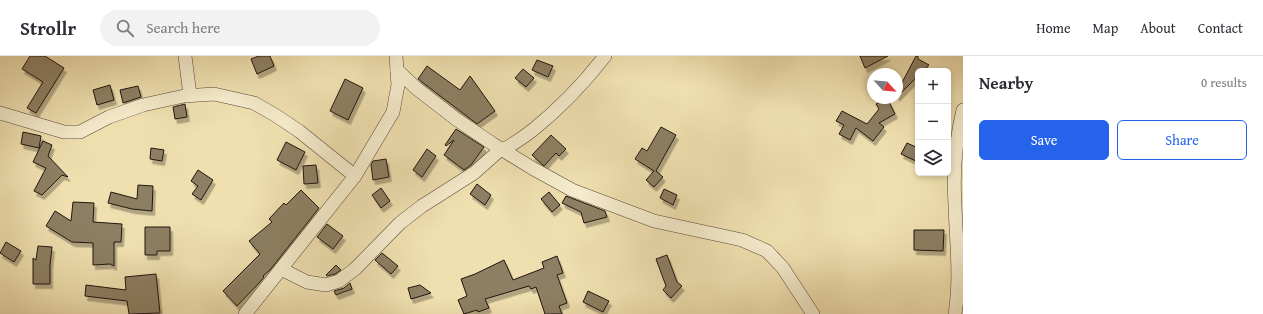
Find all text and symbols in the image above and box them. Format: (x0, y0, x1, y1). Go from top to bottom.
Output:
search box (100, 10, 380, 46)
text: Strollr (20, 14, 76, 42)
icon: search (114, 17, 136, 39)
text: Search here (146, 17, 220, 38)
text: Home (1036, 18, 1071, 38)
text: Map (1093, 18, 1118, 38)
text: About (1140, 18, 1176, 38)
text: Contact (1198, 18, 1243, 38)
north arrow (867, 68, 903, 104)
map controls (915, 68, 951, 176)
button: + (915, 68, 951, 104)
text: Nearby (979, 70, 1033, 95)
text: 0 results (1201, 73, 1247, 92)
button: − (915, 104, 951, 140)
button: Save (979, 120, 1109, 160)
button: Share (1117, 120, 1247, 160)
button: layers (915, 140, 951, 176)

